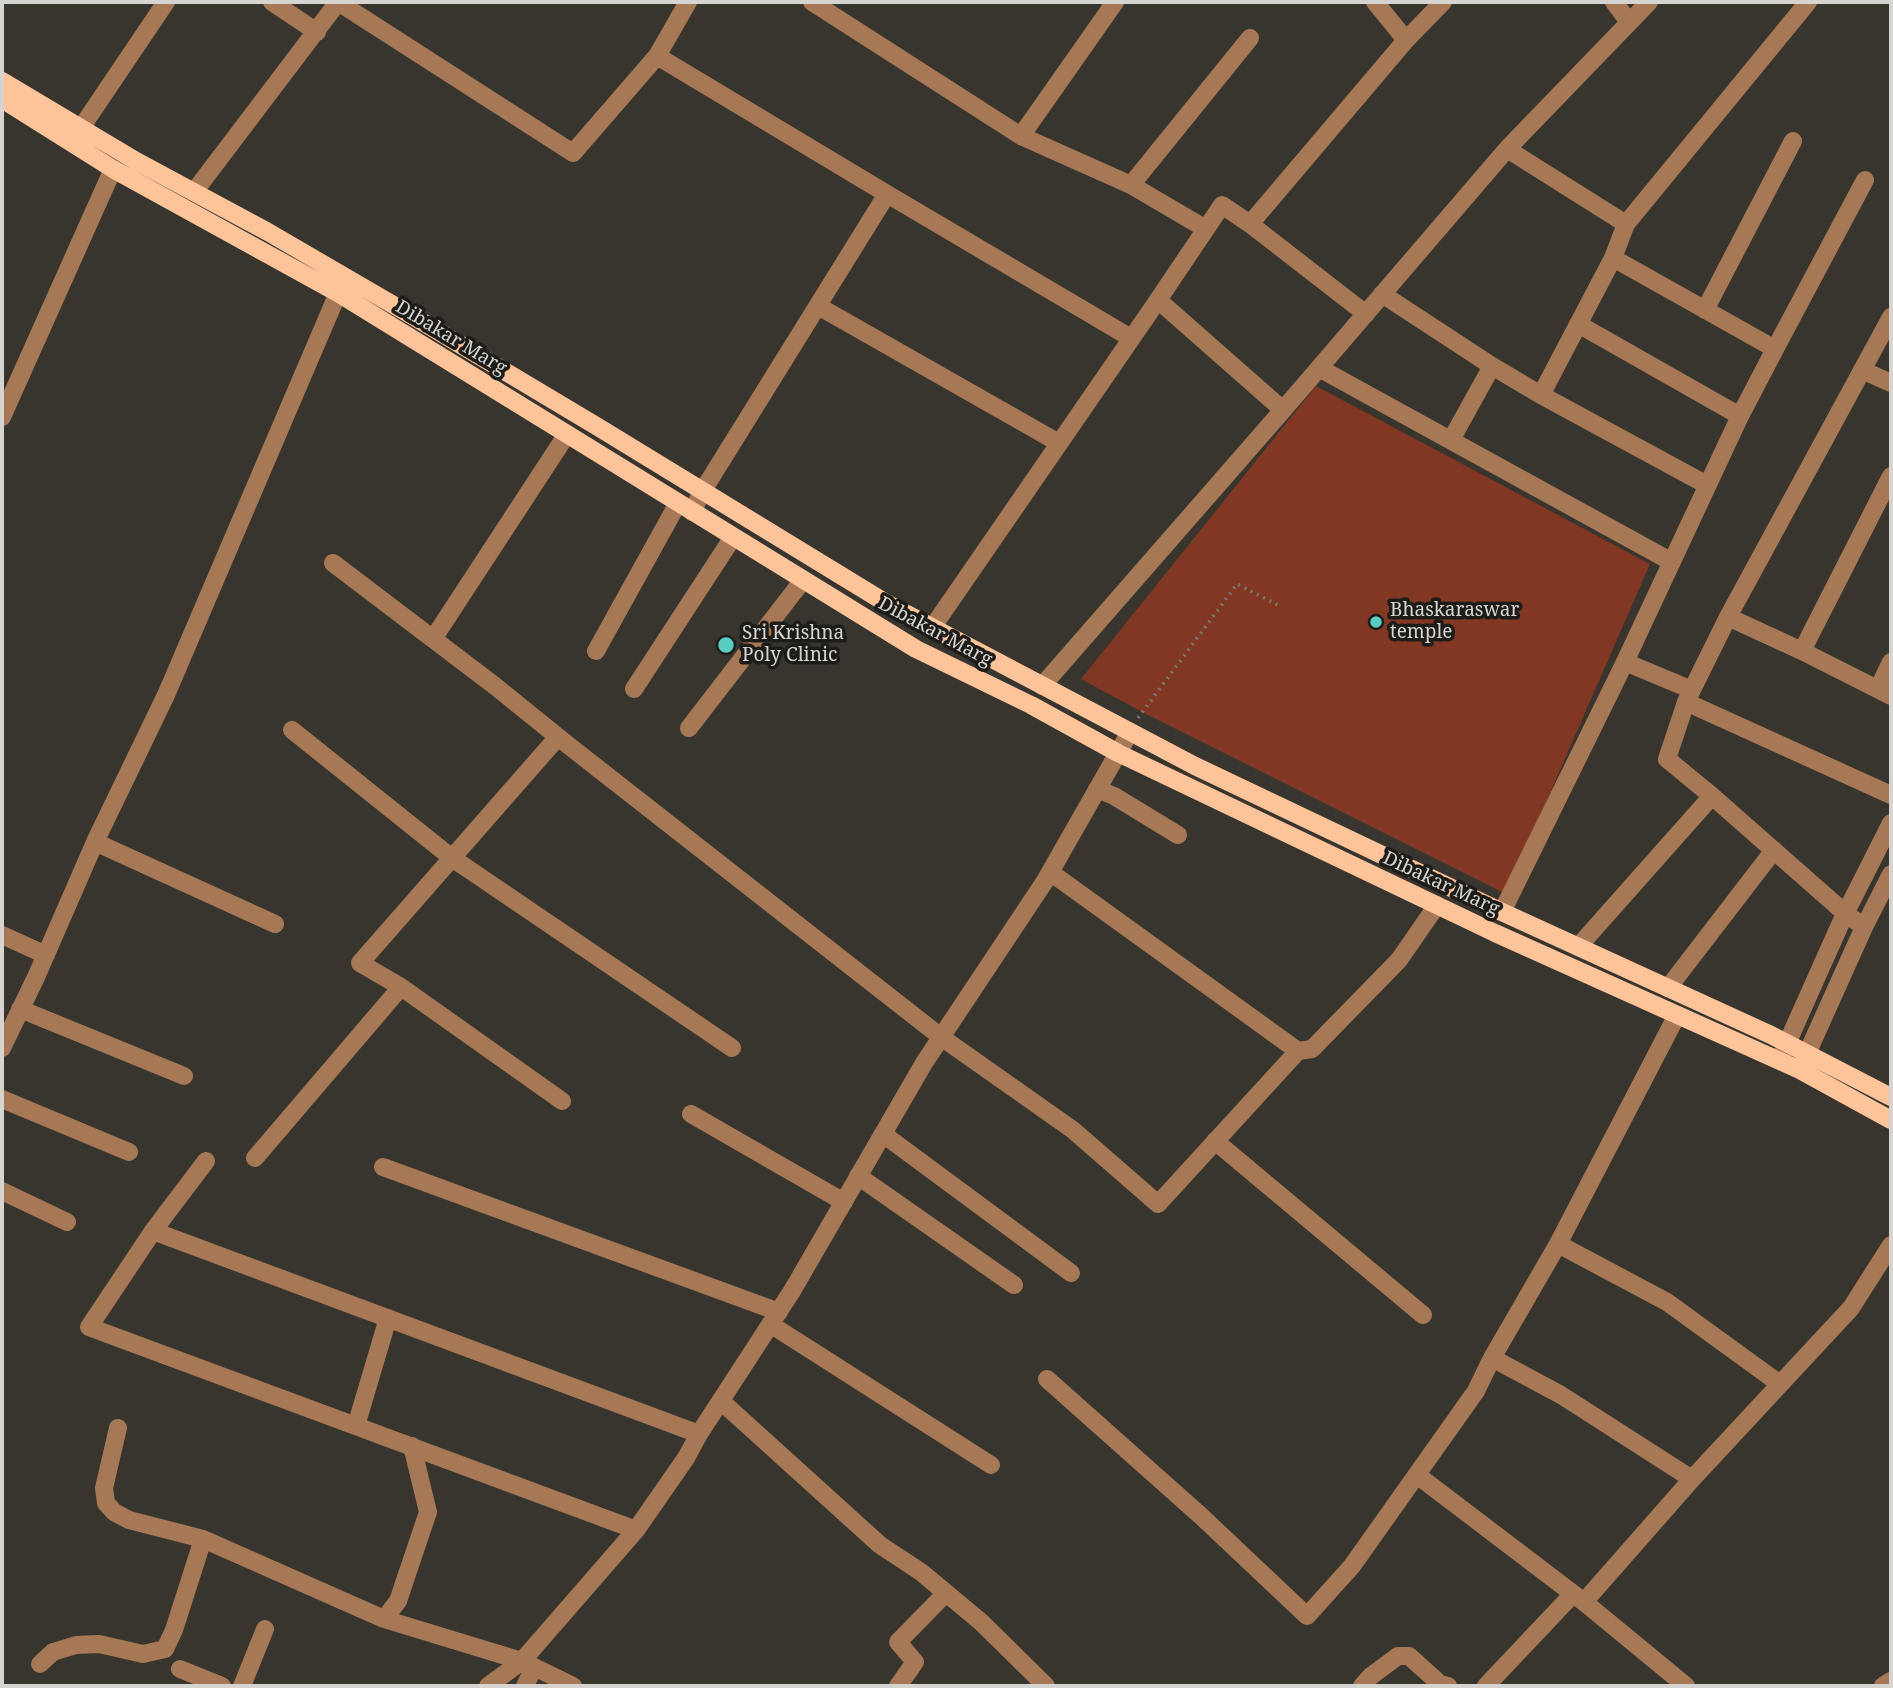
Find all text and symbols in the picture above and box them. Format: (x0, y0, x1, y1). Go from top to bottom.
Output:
street label: Dibakar Marg (391, 296, 511, 380)
street label: Dibakar Marg (874, 592, 996, 672)
place label: Bhaskaraswar temple (1390, 600, 1519, 644)
marker: Bhaskaraswar temple (1368, 614, 1384, 630)
place label: Sri Krishna Poly Clinic (742, 623, 844, 667)
marker: Sri Krishna Poly Clinic (716, 635, 736, 655)
street label: Dibakar Marg (1379, 847, 1503, 921)

